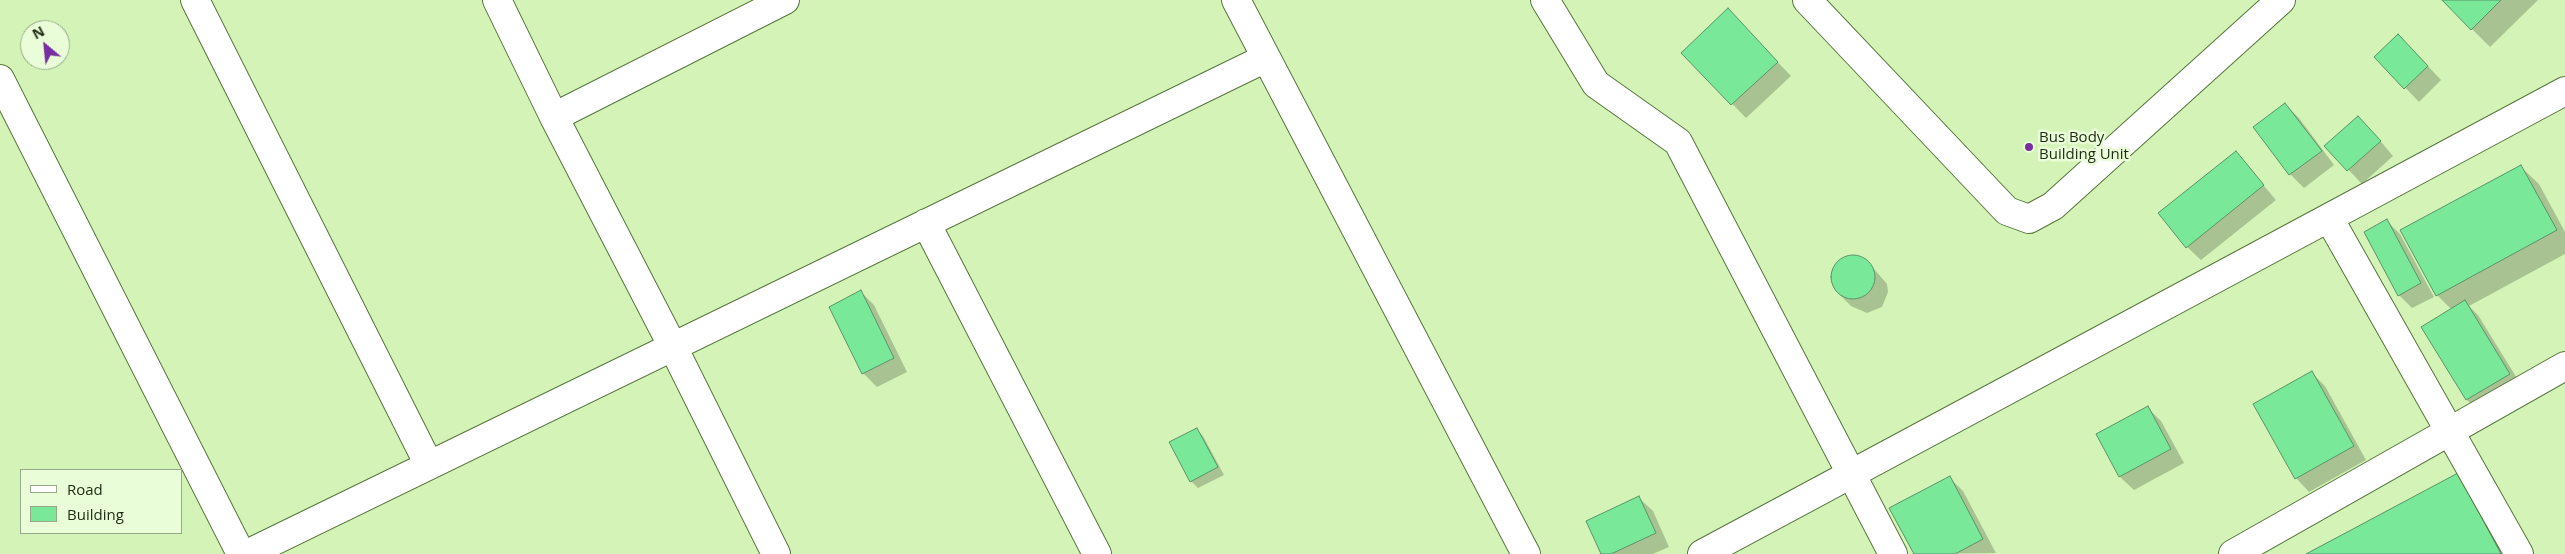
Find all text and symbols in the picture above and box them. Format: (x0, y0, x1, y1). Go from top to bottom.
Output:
north arrow (20, 20, 70, 70)
text: N (29, 21, 48, 43)
place label: Bus Body Building Unit (2039, 129, 2129, 164)
marker: Bus Body Building Unit (2023, 141, 2035, 153)
legend (20, 469, 182, 534)
text: Road (67, 479, 103, 499)
text: Building (67, 504, 124, 524)

